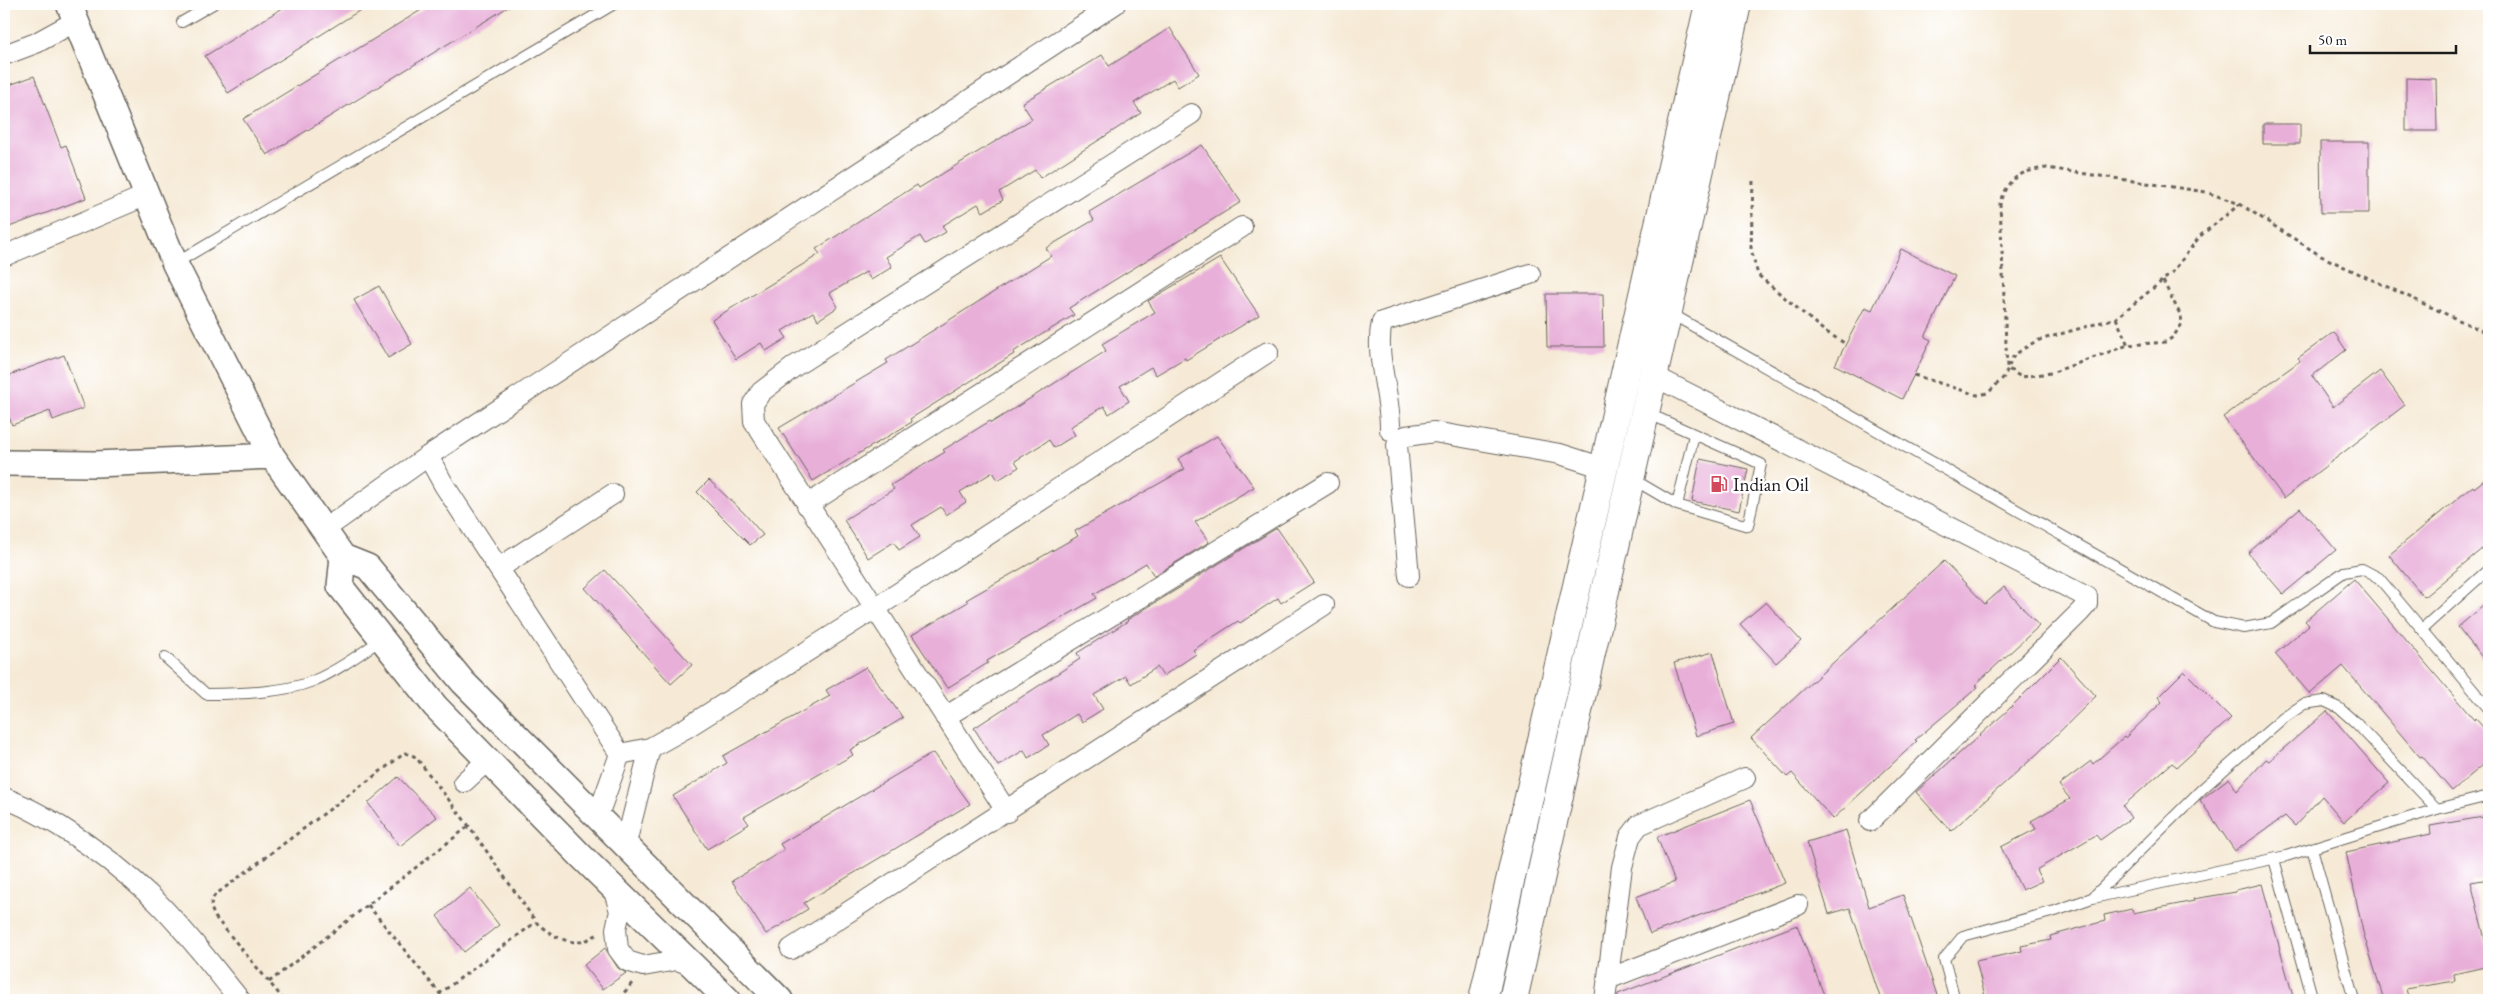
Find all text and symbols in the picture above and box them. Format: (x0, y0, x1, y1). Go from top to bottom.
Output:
scale bar (2310, 22, 2457, 54)
text: 50 m (2318, 30, 2347, 49)
place label: Indian Oil (1733, 472, 1809, 497)
fuel station icon: Indian Oil (1709, 474, 1729, 494)

